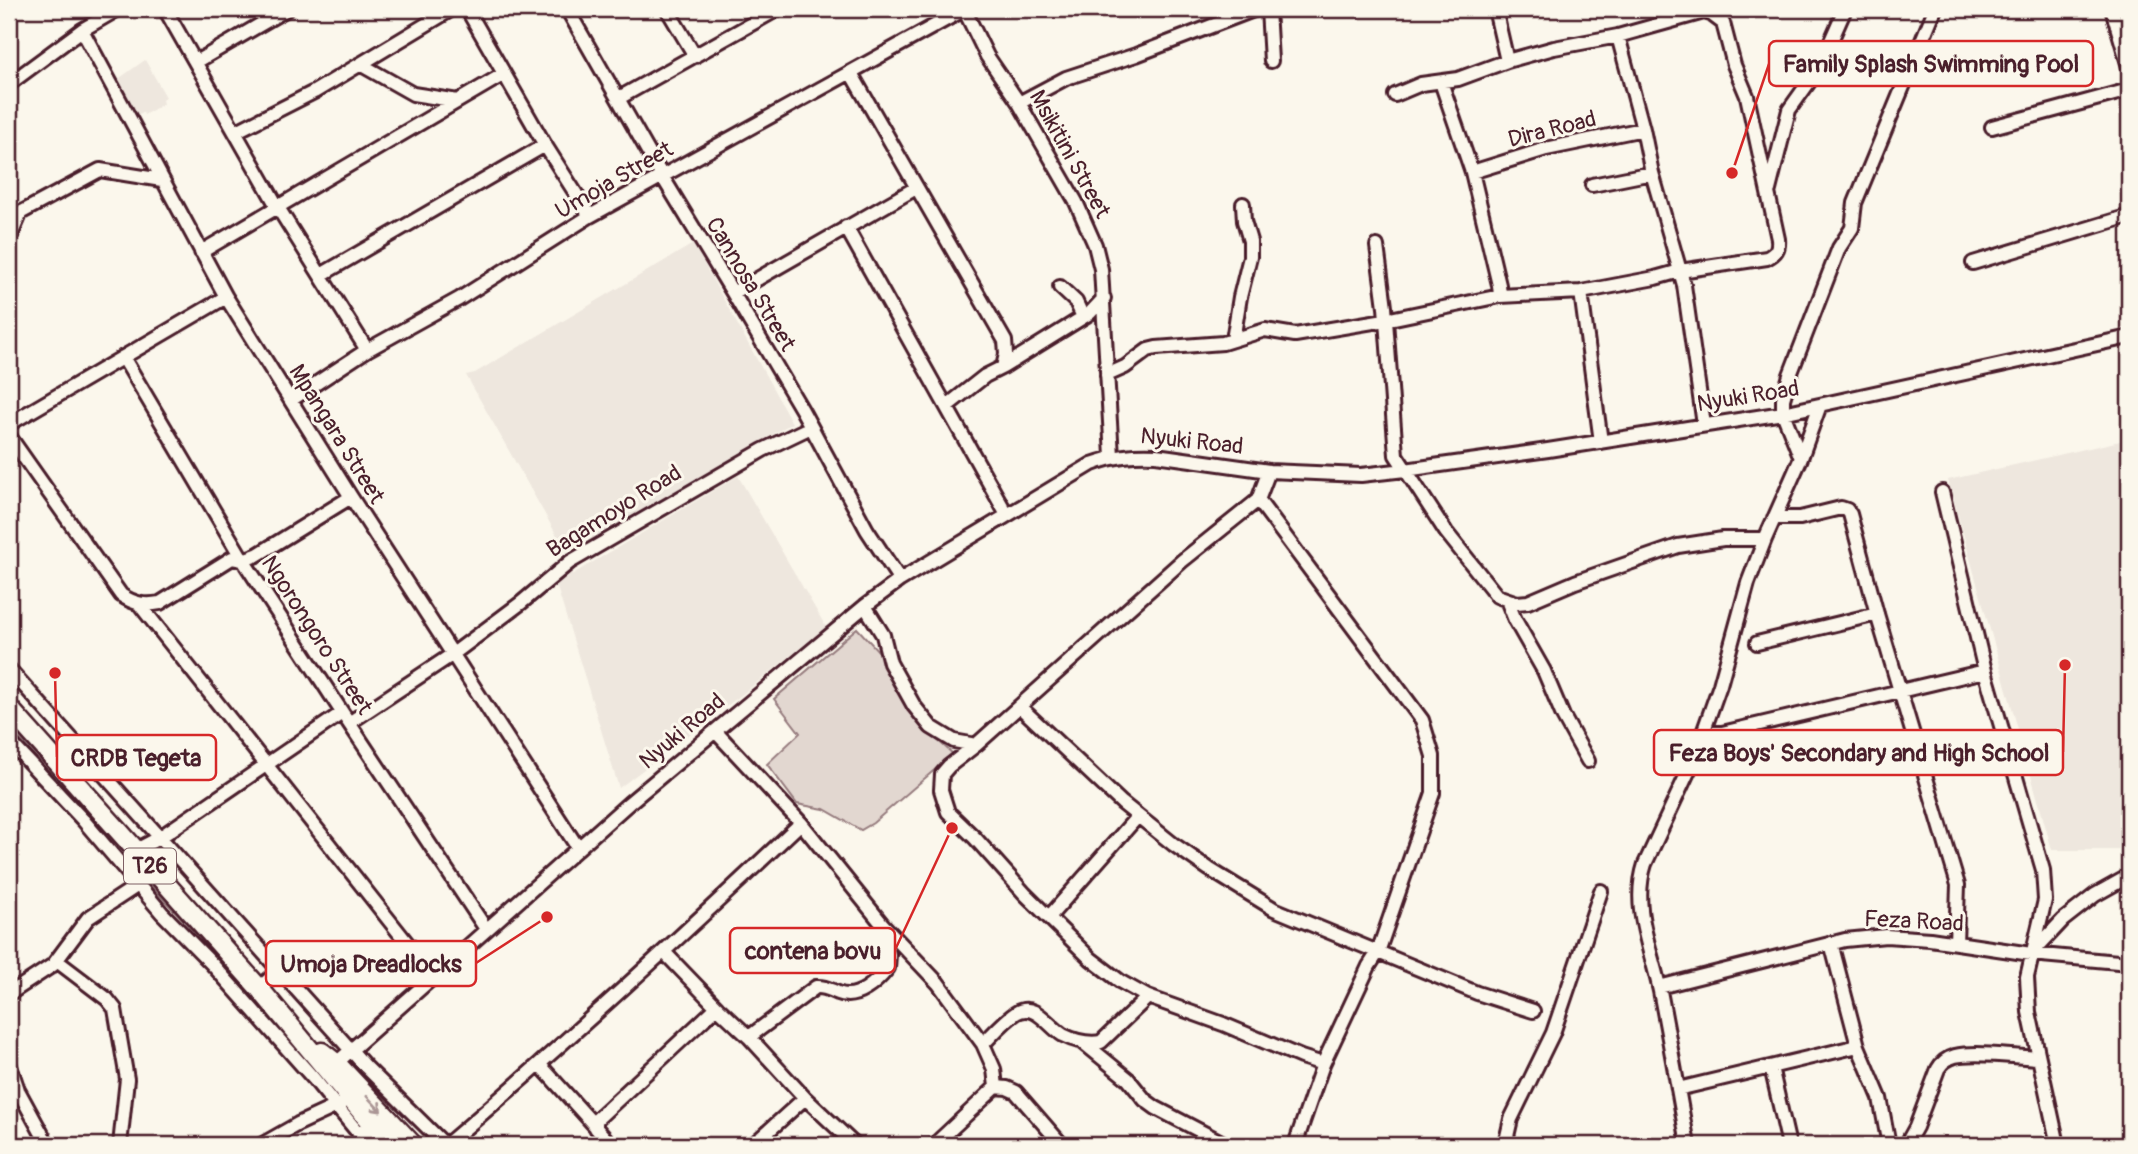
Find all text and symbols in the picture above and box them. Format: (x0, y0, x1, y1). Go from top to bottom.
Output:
callout: Family Splash Swimming Pool (1769, 41, 2093, 86)
text: Family Splash Swimming Pool (1783, 50, 2079, 79)
street label: Msikitini Street (1023, 85, 1118, 224)
street label: Dira Road (1505, 104, 1599, 154)
street label: Umoja Street (550, 134, 679, 225)
street label: Cannosa Street (700, 212, 803, 357)
street label: Mpangara Street (283, 359, 392, 510)
street label: Nyuki Road (1695, 374, 1801, 418)
street label: Nyuki Road (1139, 421, 1245, 461)
street label: Bagamoyo Road (541, 458, 687, 564)
street label: Ngorongoro Street (255, 550, 380, 721)
street label: Nyuki Road (633, 687, 731, 775)
callout: Feza Boys' Secondary and High School (1654, 730, 2063, 775)
callout: CRDB Tegeta (57, 735, 216, 780)
text: Feza Boys' Secondary and High School (1668, 739, 2050, 768)
text: CRDB Tegeta (71, 744, 202, 773)
road number: T26 (124, 848, 176, 884)
street label: Feza Road (1863, 904, 1965, 938)
callout: contena bovu (730, 928, 895, 973)
text: contena bovu (744, 937, 881, 966)
callout: Umoja Dreadlocks (266, 941, 476, 986)
text: Umoja Dreadlocks (280, 950, 462, 979)
one-way arrow (366, 1095, 383, 1112)

